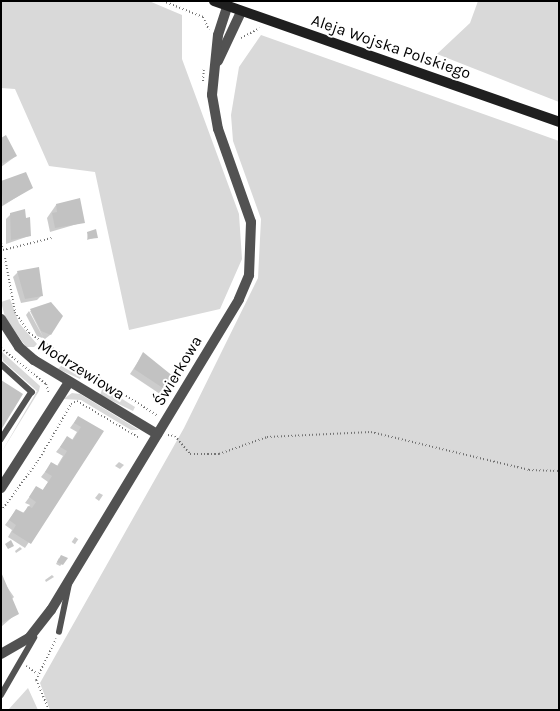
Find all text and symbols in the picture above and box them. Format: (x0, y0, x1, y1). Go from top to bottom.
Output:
street label: Aleja Wojska Polskiego (309, 11, 473, 83)
street label: Świerkowa (150, 333, 206, 409)
street label: Modrzewiowa (34, 336, 128, 404)

